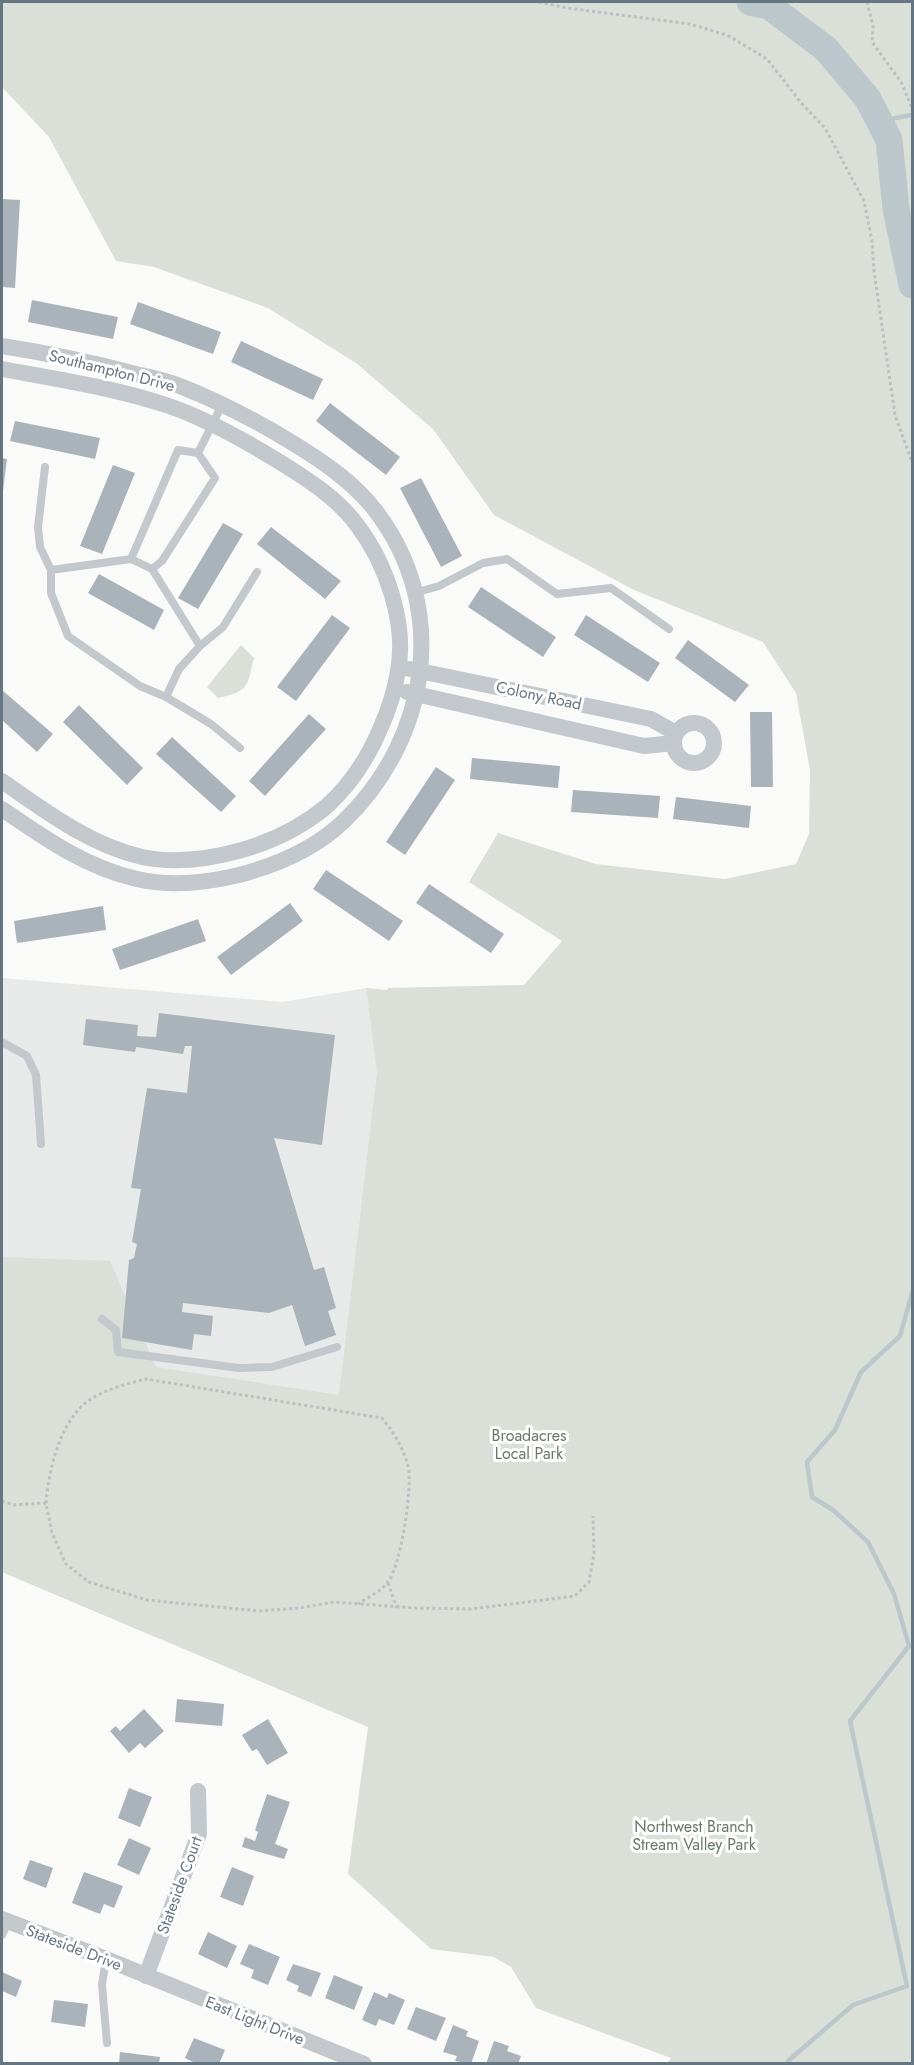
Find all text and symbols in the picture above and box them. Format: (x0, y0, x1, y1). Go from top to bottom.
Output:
street label: Southampton Drive (47, 344, 177, 397)
street label: Colony Road (494, 675, 584, 716)
park label: Broadacres Local Park (491, 1424, 567, 1465)
park label: Northwest Branch Stream Valley Park (632, 1815, 757, 1856)
street label: Stateside Court (151, 1833, 208, 1937)
street label: Stateside Drive (23, 1919, 125, 1976)
street label: East Light Drive (202, 1990, 308, 2051)

